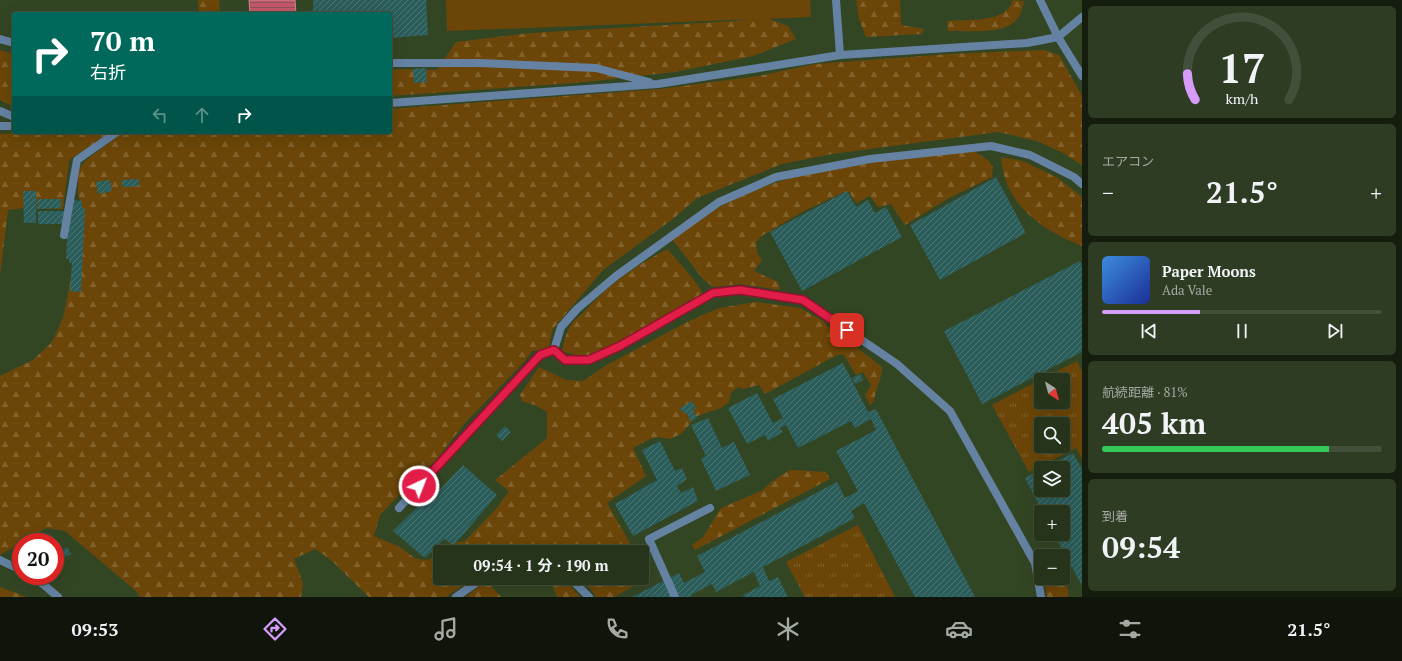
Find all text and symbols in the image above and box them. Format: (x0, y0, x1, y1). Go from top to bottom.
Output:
text: 70 m (90, 22, 155, 59)
icon: right (24, 28, 76, 80)
text: 17 (1218, 40, 1266, 95)
text: 右折 (90, 60, 126, 84)
text: km/h (1226, 89, 1259, 108)
icon: left (149, 104, 171, 126)
icon: ahead (191, 104, 213, 126)
icon: right (233, 104, 255, 126)
text: エアコン (1102, 152, 1154, 170)
text: 21.5° (1206, 172, 1278, 212)
text: − (1102, 178, 1114, 207)
text: + (1370, 178, 1382, 207)
text: Paper Moons (1162, 261, 1256, 281)
text: Ada Vale (1162, 281, 1212, 299)
pin (830, 313, 864, 347)
icon: arrive (836, 319, 858, 341)
icon: previous (1138, 320, 1160, 342)
icon: pause (1231, 320, 1253, 342)
icon: next (1324, 320, 1346, 342)
north arrow (1034, 373, 1070, 409)
map controls (1034, 373, 1070, 585)
text: 航続距離 · 81% (1102, 383, 1188, 401)
text: 405 km (1102, 403, 1206, 443)
button: search (1034, 417, 1070, 453)
button: layers (1034, 461, 1070, 497)
position arrow (398, 465, 440, 507)
button: + (1034, 505, 1070, 541)
text: 到着 (1102, 507, 1128, 525)
text: 09:54 (1102, 527, 1180, 567)
speed limit sign: 20 (12, 533, 64, 585)
button: − (1034, 549, 1070, 585)
text: 09:54 · 1 分 · 190 m (474, 555, 609, 575)
icon: directions (261, 615, 289, 643)
icon: music (432, 615, 460, 643)
icon: phone (603, 615, 631, 643)
icon: climate (774, 615, 802, 643)
icon: car (945, 615, 973, 643)
icon: filters (1116, 615, 1144, 643)
text: 09:53 (71, 617, 118, 641)
text: 21.5° (1287, 617, 1330, 641)

